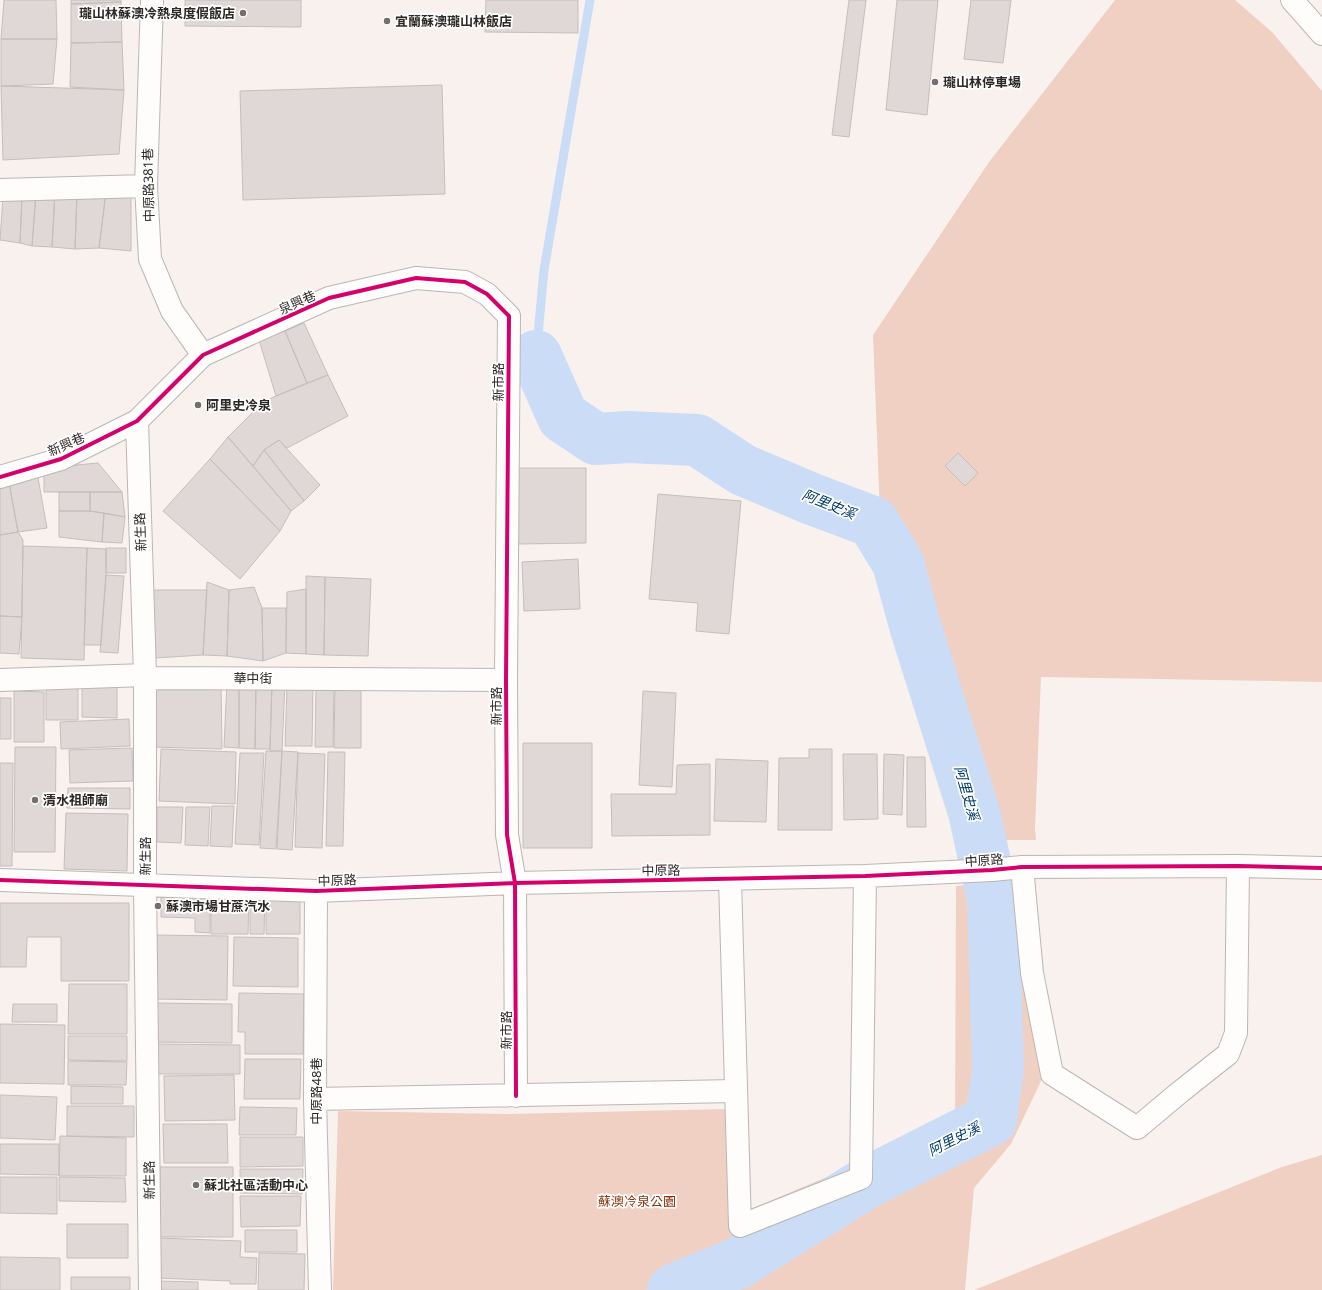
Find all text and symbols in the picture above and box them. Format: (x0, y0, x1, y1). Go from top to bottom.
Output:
place label: 瓏山林蘇澳冷熱泉度假飯店 (79, 4, 235, 22)
marker: 瓏山林蘇澳冷熱泉度假飯店 (238, 8, 248, 18)
place label: 宜蘭蘇澳瓏山林飯店 (395, 12, 512, 30)
marker: 宜蘭蘇澳瓏山林飯店 (382, 16, 392, 26)
place label: 瓏山林停車場 (943, 73, 1021, 91)
marker: 瓏山林停車場 (930, 77, 940, 87)
street label: 中原路381巷 (138, 148, 158, 222)
street label: 泉興巷 (276, 286, 318, 318)
street label: 新市路 (489, 362, 507, 402)
place label: 阿里史冷泉 (206, 396, 271, 414)
marker: 阿里史冷泉 (193, 400, 203, 410)
street label: 新興巷 (45, 428, 87, 460)
water label: 阿里史溪 (800, 484, 861, 524)
street label: 新生路 (130, 512, 150, 552)
street label: 華中街 (233, 669, 273, 687)
street label: 新市路 (487, 686, 505, 726)
water label: 阿里史溪 (951, 763, 985, 824)
place label: 清水祖師廟 (43, 791, 108, 809)
marker: 清水祖師廟 (30, 795, 40, 805)
street label: 新生路 (136, 836, 154, 876)
street label: 中原路 (964, 850, 1004, 870)
street label: 中原路 (641, 861, 681, 879)
street label: 中原路 (317, 870, 357, 890)
place label: 蘇澳市場甘蔗汽水 (166, 897, 270, 915)
marker: 蘇澳市場甘蔗汽水 (153, 901, 163, 911)
street label: 新市路 (497, 1010, 515, 1050)
street label: 中原路48巷 (307, 1058, 325, 1124)
water label: 阿里史溪 (925, 1116, 985, 1160)
street label: 新生路 (140, 1160, 158, 1200)
place label: 蘇北社區活動中心 (204, 1176, 308, 1194)
marker: 蘇北社區活動中心 (191, 1180, 201, 1190)
park label: 蘇澳冷泉公園 (598, 1192, 676, 1210)

